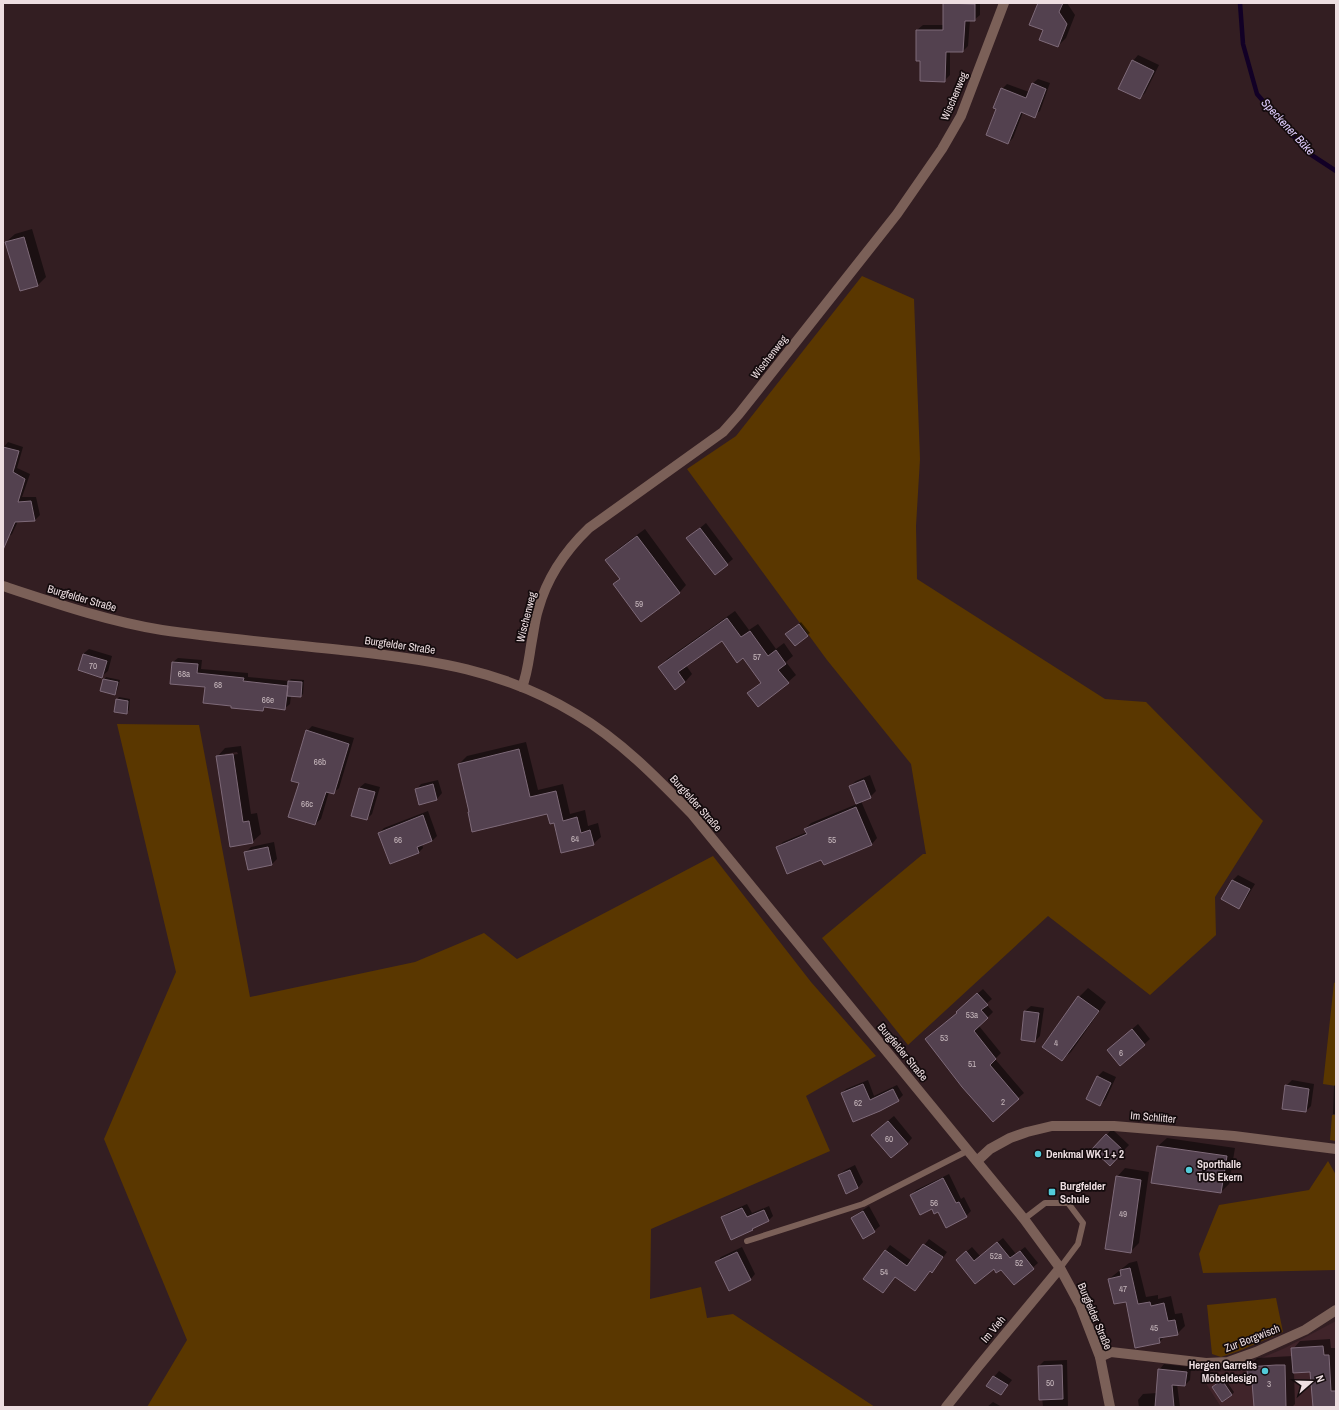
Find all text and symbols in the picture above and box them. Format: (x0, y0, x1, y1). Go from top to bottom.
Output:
street label: Wischenweg (937, 69, 971, 123)
water label: Speckener Bäke (1258, 95, 1319, 159)
street label: Wischenweg (748, 332, 790, 382)
street label: Burgfelder Straße (46, 581, 118, 615)
street label: Wischenweg (513, 590, 539, 644)
house number: 59 (635, 598, 643, 610)
street label: Burgfelder Straße (364, 633, 436, 657)
house number: 57 (753, 651, 761, 663)
house number: 70 (89, 660, 97, 672)
house number: 68a (178, 668, 190, 680)
house number: 68 (214, 679, 222, 691)
house number: 66e (262, 694, 274, 706)
house number: 66b (314, 756, 326, 768)
street label: Burgfelder Straße (667, 772, 725, 834)
house number: 66c (301, 798, 313, 810)
house number: 64 (571, 833, 579, 845)
house number: 66 (394, 834, 402, 846)
house number: 55 (828, 834, 836, 846)
house number: 53a (966, 1009, 978, 1021)
street label: Burgfelder Straße (875, 1020, 931, 1084)
house number: 53 (940, 1032, 948, 1044)
house number: 4 (1054, 1037, 1058, 1049)
house number: 6 (1119, 1047, 1123, 1059)
house number: 51 (968, 1058, 976, 1070)
house number: 2 (1001, 1096, 1005, 1108)
house number: 62 (854, 1097, 862, 1109)
street label: Im Schlitter (1130, 1108, 1176, 1126)
house number: 60 (885, 1133, 893, 1145)
place label: Denkmal WK 1 + 2 (1046, 1147, 1124, 1161)
marker: Denkmal WK 1 + 2 (1033, 1149, 1043, 1159)
place label: Sporthalle TUS Ekern (1197, 1157, 1243, 1184)
marker: Sporthalle TUS Ekern (1184, 1165, 1194, 1175)
place label: Burgfelder Schule (1060, 1179, 1106, 1206)
marker: Burgfelder Schule (1047, 1187, 1057, 1197)
house number: 56 (930, 1197, 938, 1209)
house number: 49 (1119, 1208, 1127, 1220)
house number: 52a (990, 1250, 1002, 1262)
house number: 52 (1015, 1257, 1023, 1269)
house number: 54 (880, 1266, 888, 1278)
street label: Burgfelder Straße (1075, 1280, 1115, 1352)
house number: 47 (1119, 1283, 1127, 1295)
street label: Im Vieh (978, 1313, 1008, 1345)
street label: Zur Borgwisch (1222, 1321, 1282, 1355)
house number: 45 (1150, 1322, 1158, 1334)
place label: Hergen Garrelts Möbeldesign (1189, 1358, 1257, 1385)
north arrow (1291, 1362, 1331, 1402)
marker: Hergen Garrelts Möbeldesign (1260, 1366, 1270, 1376)
text: N (1313, 1373, 1328, 1384)
house number: 50 (1046, 1377, 1054, 1389)
house number: 3 (1267, 1378, 1271, 1390)

